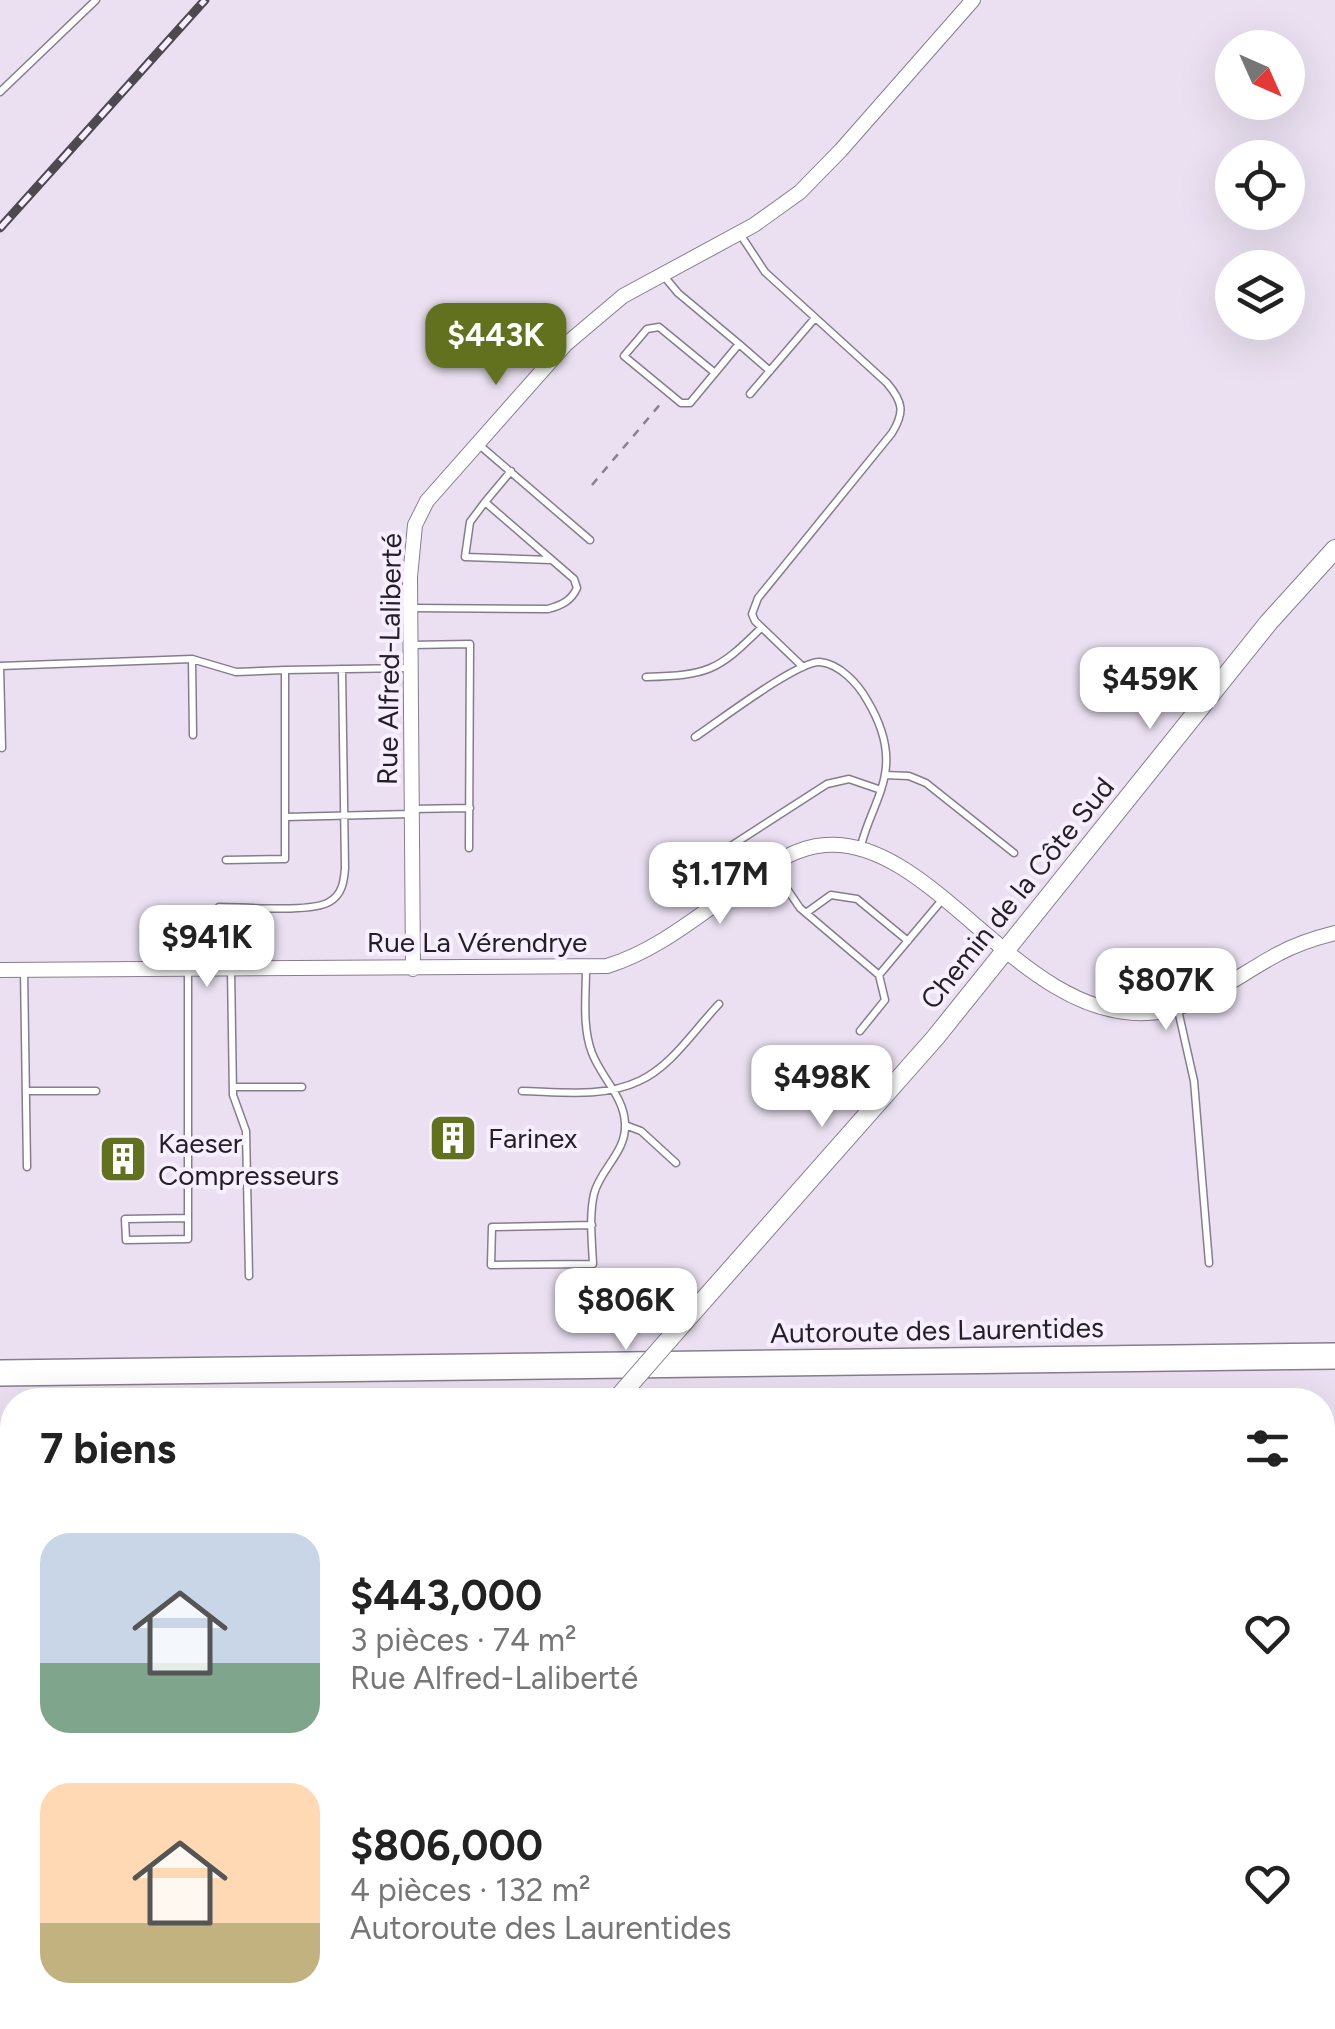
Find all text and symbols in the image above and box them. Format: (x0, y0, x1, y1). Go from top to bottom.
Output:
north arrow (1215, 30, 1305, 120)
map controls (1215, 30, 1305, 340)
button: locate (1215, 140, 1305, 230)
button: layers (1215, 250, 1305, 340)
pin: $443K (426, 303, 566, 388)
text: $443K (447, 316, 545, 354)
street label: Rue Alfred-Laliberté (370, 533, 408, 785)
pin: $459K (1080, 647, 1220, 732)
text: $459K (1102, 660, 1198, 698)
street label: Chemin de la Côte Sud (913, 770, 1121, 1016)
pin: $1.17M (639, 842, 801, 927)
text: $1.17M (671, 855, 769, 893)
pin: $941K (137, 905, 277, 990)
text: $941K (161, 918, 253, 956)
street label: Rue La Vérendrye (367, 925, 587, 959)
pin: $807K (1096, 948, 1236, 1033)
text: $807K (1117, 961, 1215, 999)
pin: $498K (752, 1045, 892, 1130)
text: $498K (773, 1058, 871, 1096)
building icon: Farinex (427, 1112, 479, 1164)
place label: Farinex (488, 1121, 578, 1155)
place label: Kaeser Compresseurs (158, 1126, 339, 1192)
building icon: Kaeser Compresseurs (97, 1133, 149, 1185)
pin: $806K (556, 1268, 696, 1353)
text: $806K (577, 1281, 675, 1319)
street label: Autoroute des Laurentides (770, 1310, 1104, 1350)
icon: filters (1240, 1421, 1295, 1476)
text: 7 biens (40, 1423, 176, 1474)
text: $443,000 (350, 1570, 542, 1621)
icon: home (120, 1573, 240, 1693)
icon: heart (1240, 1606, 1295, 1661)
text: 3 pièces · 74 m² (350, 1621, 577, 1659)
text: Rue Alfred-Laliberté (350, 1659, 638, 1697)
text: $806,000 (350, 1820, 543, 1871)
icon: home (120, 1823, 240, 1943)
icon: heart (1240, 1856, 1295, 1911)
text: 4 pièces · 132 m² (350, 1871, 590, 1909)
text: Autoroute des Laurentides (350, 1909, 731, 1947)

